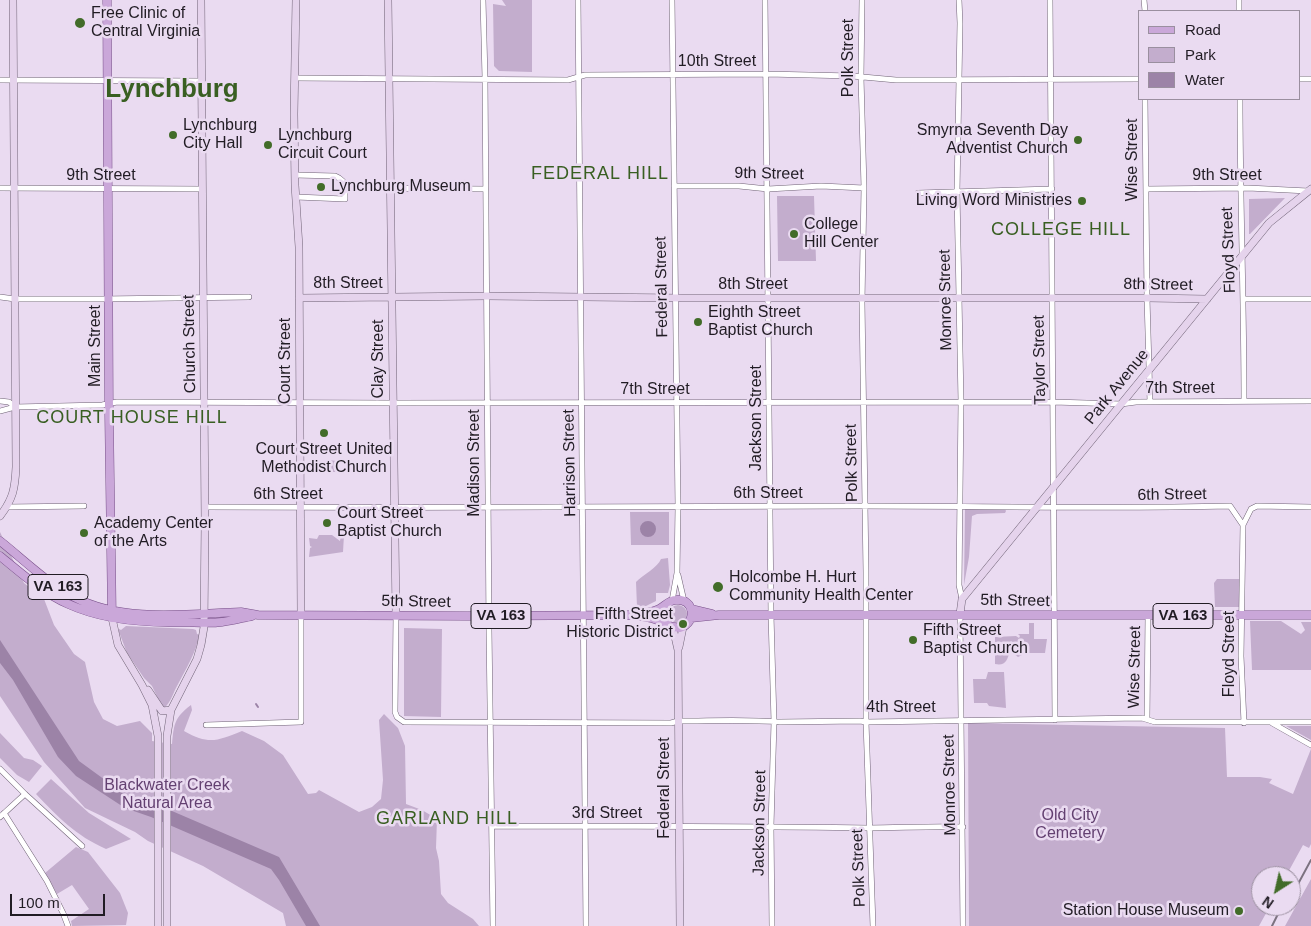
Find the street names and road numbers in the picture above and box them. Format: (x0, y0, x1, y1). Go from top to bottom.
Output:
street label: Polk Street (839, 19, 859, 97)
street label: 10th Street (678, 52, 756, 72)
street label: Wise Street (1123, 119, 1143, 201)
street label: 9th Street (734, 164, 804, 184)
street label: 9th Street (66, 166, 136, 186)
street label: 9th Street (1192, 166, 1262, 186)
street label: Floyd Street (1218, 207, 1240, 293)
street label: Federal Street (652, 236, 672, 338)
street label: Monroe Street (936, 249, 956, 351)
street label: 8th Street (313, 274, 383, 294)
street label: 8th Street (718, 275, 788, 295)
street label: 8th Street (1123, 275, 1193, 295)
street label: Church Street (180, 294, 200, 394)
street label: Main Street (86, 305, 106, 387)
street label: Taylor Street (1030, 315, 1050, 405)
street label: Court Street (276, 318, 296, 404)
street label: Clay Street (369, 319, 389, 399)
street label: Park Avenue (1081, 345, 1153, 429)
street label: Jackson Street (747, 365, 767, 471)
street label: 7th Street (1145, 379, 1215, 399)
street label: 7th Street (620, 380, 690, 400)
street label: Madison Street (465, 409, 485, 517)
street label: Harrison Street (559, 409, 581, 517)
street label: Polk Street (842, 424, 862, 502)
street label: 6th Street (733, 484, 803, 504)
street label: 6th Street (253, 485, 323, 505)
street label: 6th Street (1137, 485, 1207, 505)
road number: VA 163 (28, 574, 88, 600)
street label: 5th Street (980, 591, 1050, 611)
street label: 5th Street (381, 592, 451, 612)
road number: VA 163 (471, 604, 531, 628)
road number: VA 163 (1153, 604, 1213, 628)
street label: Floyd Street (1220, 611, 1240, 697)
street label: Wise Street (1125, 625, 1145, 709)
street label: 4th Street (866, 698, 936, 718)
street label: Monroe Street (940, 734, 960, 836)
street label: Federal Street (655, 737, 675, 839)
street label: Jackson Street (749, 770, 771, 876)
street label: 3rd Street (572, 804, 642, 824)
street label: Polk Street (848, 829, 870, 907)

